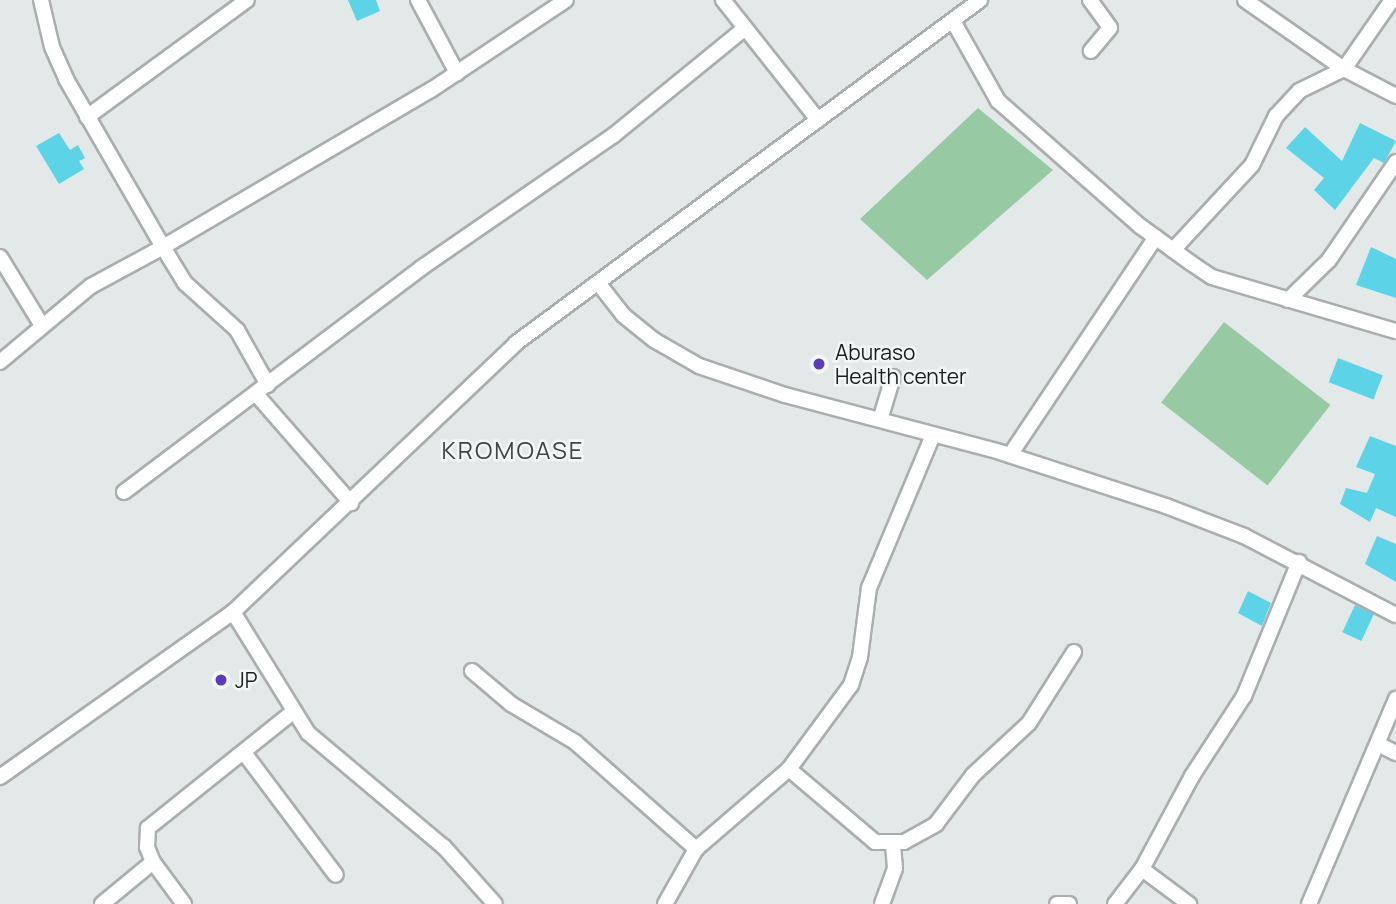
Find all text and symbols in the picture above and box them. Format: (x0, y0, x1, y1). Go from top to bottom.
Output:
place label: Aburaso Health center (835, 339, 967, 389)
marker: Aburaso Health center (809, 354, 829, 374)
district label: KROMOASE (443, 436, 583, 464)
place label: JP (235, 667, 257, 693)
marker: JP (213, 672, 229, 688)

